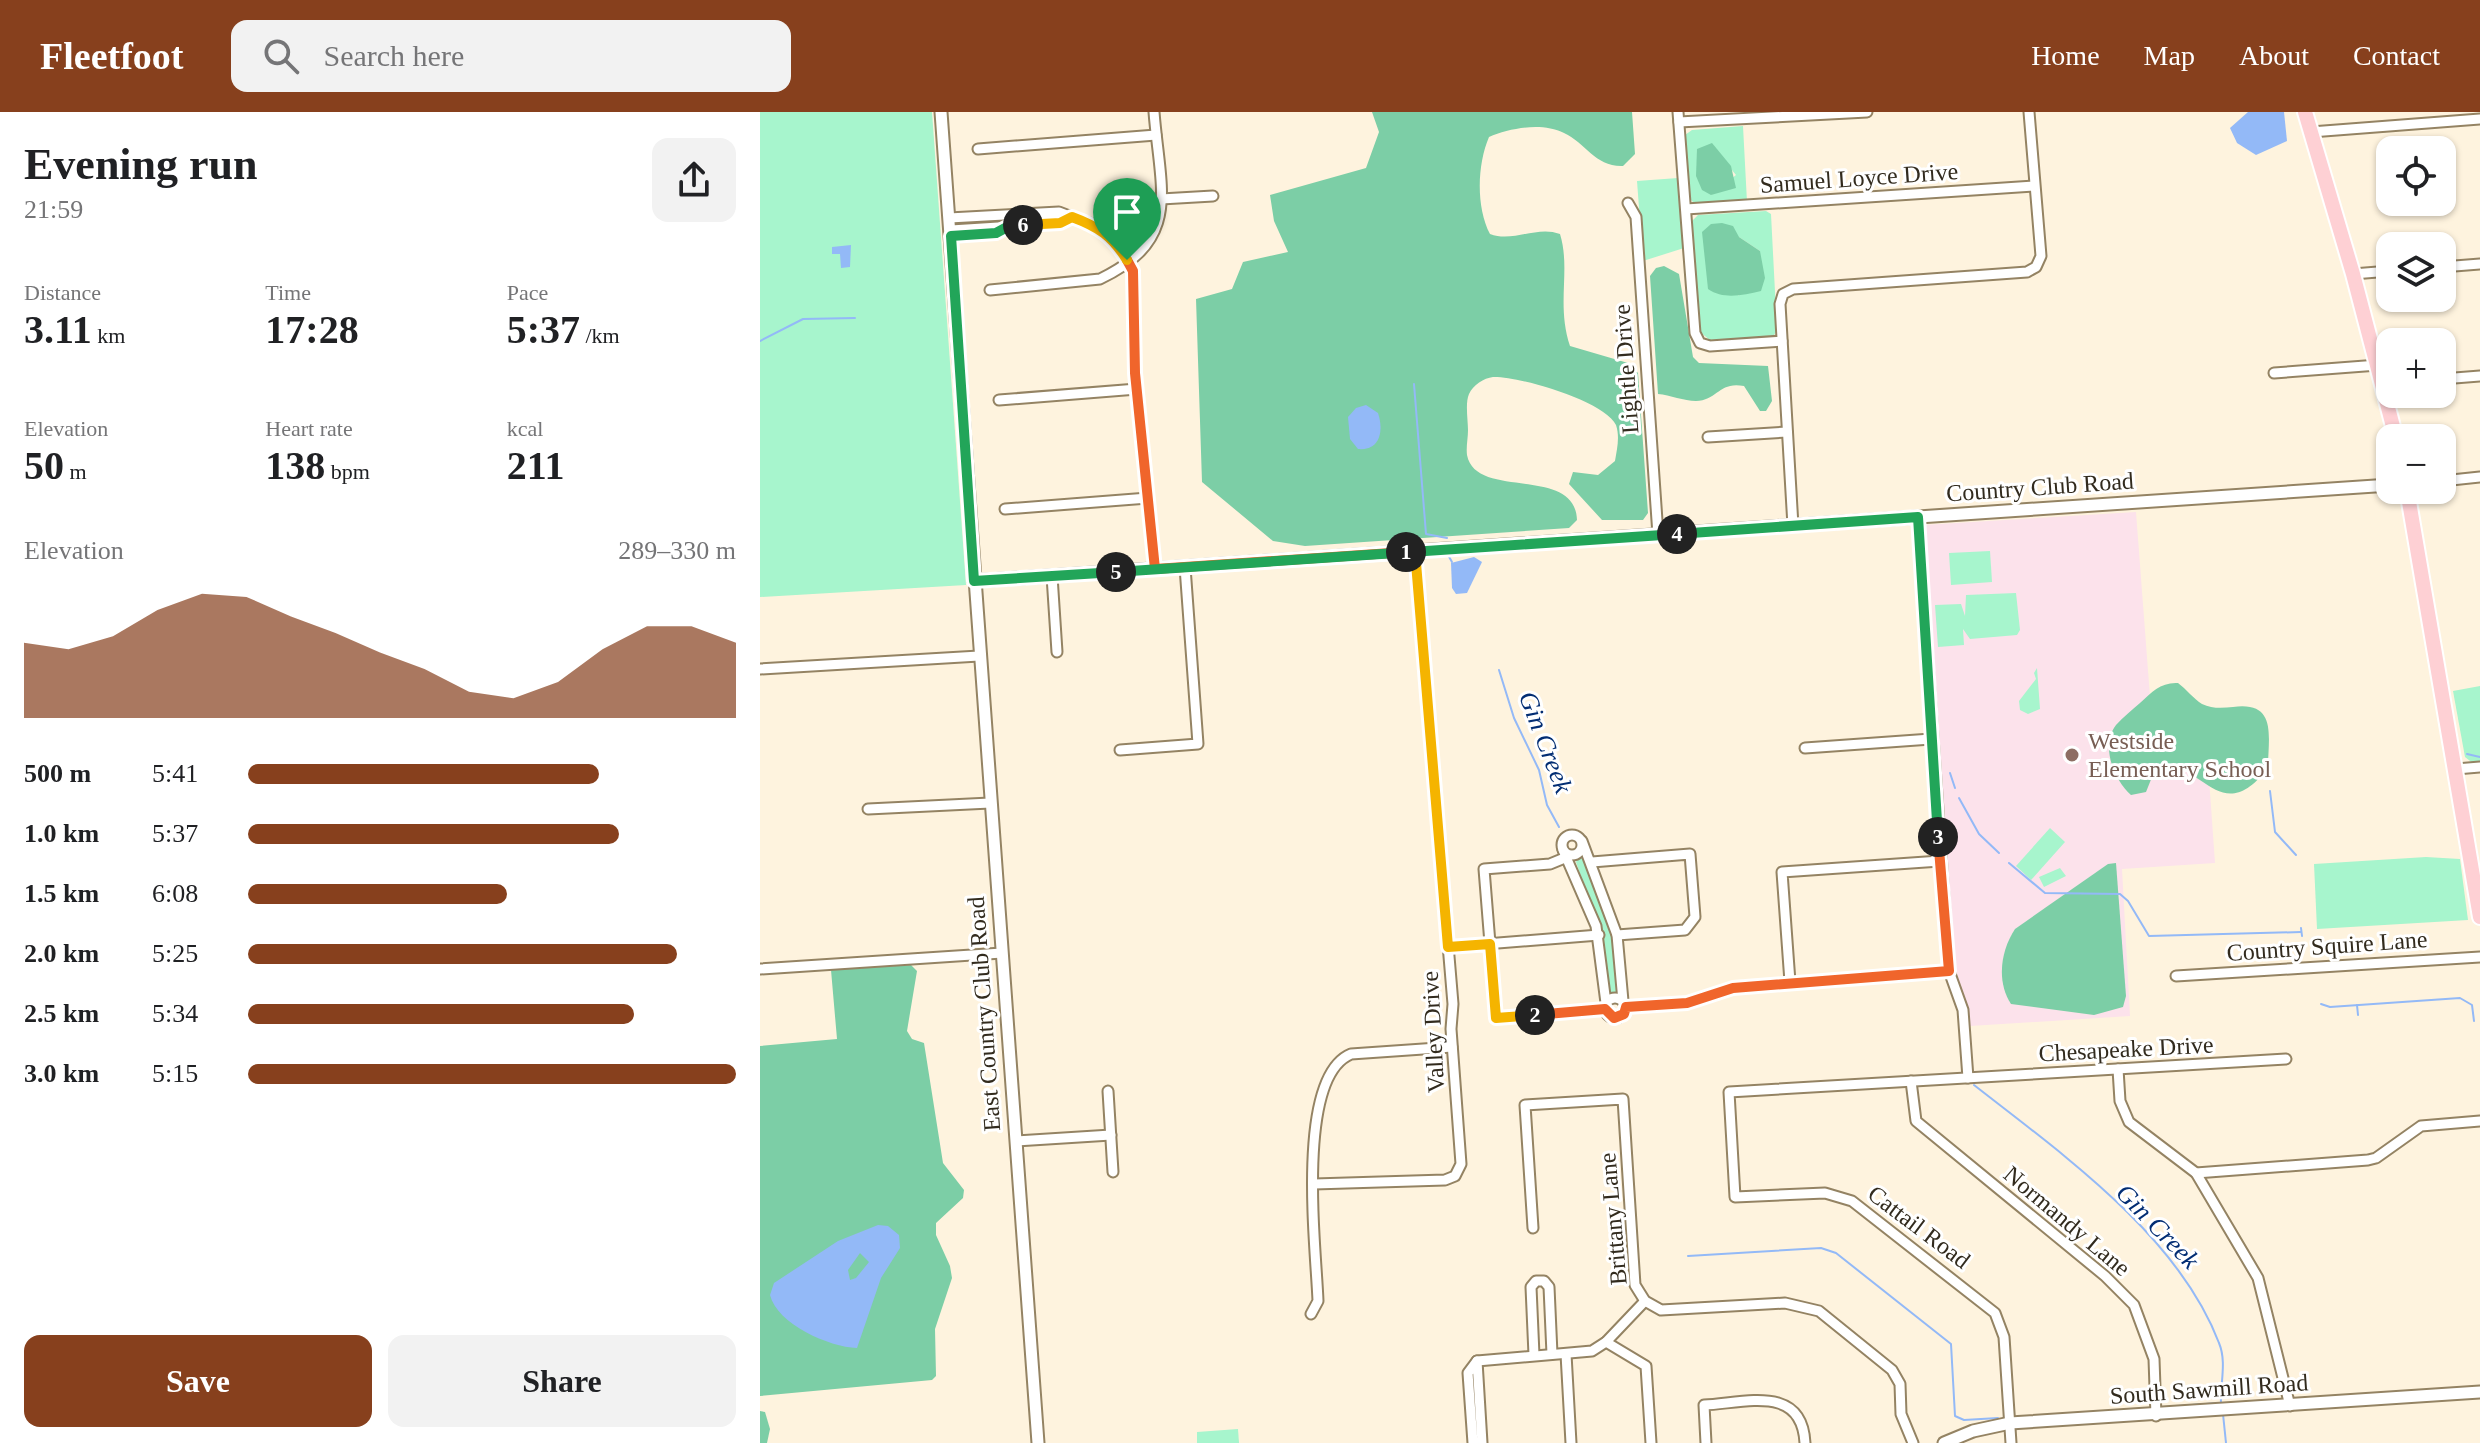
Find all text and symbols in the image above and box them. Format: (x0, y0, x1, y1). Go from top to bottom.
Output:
search box (231, 20, 791, 92)
icon: search (259, 34, 303, 78)
text: Fleetfoot (40, 35, 183, 77)
text: Search here (323, 39, 464, 72)
text: Home (2031, 40, 2100, 71)
text: Map (2144, 40, 2195, 71)
text: About (2239, 40, 2309, 71)
text: Contact (2353, 40, 2440, 71)
map controls (2376, 136, 2456, 504)
button: locate (2376, 136, 2456, 216)
button: share (652, 138, 736, 222)
text: Evening run (24, 140, 258, 189)
street label: Samuel Loyce Drive (1759, 158, 1959, 198)
pin (1093, 178, 1161, 260)
icon: arrive (1105, 190, 1149, 234)
text: 21:59 (24, 195, 83, 224)
pin: 6 (1003, 205, 1043, 245)
text: 6 (1018, 212, 1029, 237)
button: layers (2376, 232, 2456, 312)
text: Distance (24, 280, 101, 305)
text: Time (265, 280, 311, 305)
text: Pace (507, 280, 548, 305)
street label: Lightle Drive (1608, 303, 1644, 435)
text: 3.11 (24, 307, 92, 352)
text: 17:28 (265, 307, 359, 352)
text: 5:37 (507, 307, 580, 352)
text: km (92, 323, 125, 348)
text: /km (580, 323, 620, 348)
button: + (2376, 328, 2456, 408)
text: Elevation (24, 416, 108, 441)
text: Heart rate (265, 416, 353, 441)
text: kcal (507, 416, 543, 441)
button: − (2376, 424, 2456, 504)
text: 50 (24, 443, 64, 488)
text: 138 (265, 443, 325, 488)
text: 211 (507, 443, 564, 488)
text: m (64, 459, 87, 484)
text: bpm (325, 459, 370, 484)
street label: Country Club Road (1945, 467, 2135, 507)
pin: 4 (1657, 514, 1697, 554)
text: 4 (1672, 521, 1683, 546)
pin: 1 (1386, 532, 1426, 572)
text: Elevation (24, 536, 124, 565)
text: 289–330 m (618, 536, 736, 565)
text: 1 (1401, 539, 1412, 564)
pin: 5 (1096, 552, 1136, 592)
text: 5 (1111, 559, 1122, 584)
water label: Gin Creek (1513, 687, 1578, 798)
place label: Westside Elementary School (2088, 728, 2272, 782)
marker: Westside Elementary School (2063, 746, 2081, 764)
text: 500 m (24, 759, 91, 788)
text: 5:41 (152, 759, 198, 788)
pin: 3 (1918, 817, 1958, 857)
text: 1.0 km (24, 819, 99, 848)
text: 5:37 (152, 819, 198, 848)
text: 3 (1933, 824, 1944, 849)
text: 1.5 km (24, 879, 99, 908)
text: 6:08 (152, 879, 198, 908)
street label: East Country Club Road (963, 896, 1005, 1132)
street label: Country Squire Lane (2226, 926, 2428, 966)
text: 2.0 km (24, 939, 99, 968)
text: 5:25 (152, 939, 198, 968)
street label: Valley Drive (1417, 970, 1449, 1094)
pin: 2 (1515, 995, 1555, 1035)
text: 2.5 km (24, 999, 99, 1028)
text: 5:34 (152, 999, 198, 1028)
text: 2 (1530, 1002, 1541, 1027)
street label: Chesapeake Drive (2038, 1031, 2214, 1067)
text: 3.0 km (24, 1059, 99, 1088)
text: 5:15 (152, 1059, 198, 1088)
street label: Brittany Lane (1594, 1152, 1632, 1286)
street label: Normandy Lane (1999, 1161, 2135, 1281)
water label: Gin Creek (2110, 1178, 2205, 1275)
street label: Cattail Road (1863, 1180, 1975, 1274)
button: Save (24, 1335, 372, 1427)
button: Share (388, 1335, 736, 1427)
street label: South Sawmill Road (2109, 1369, 2309, 1409)

